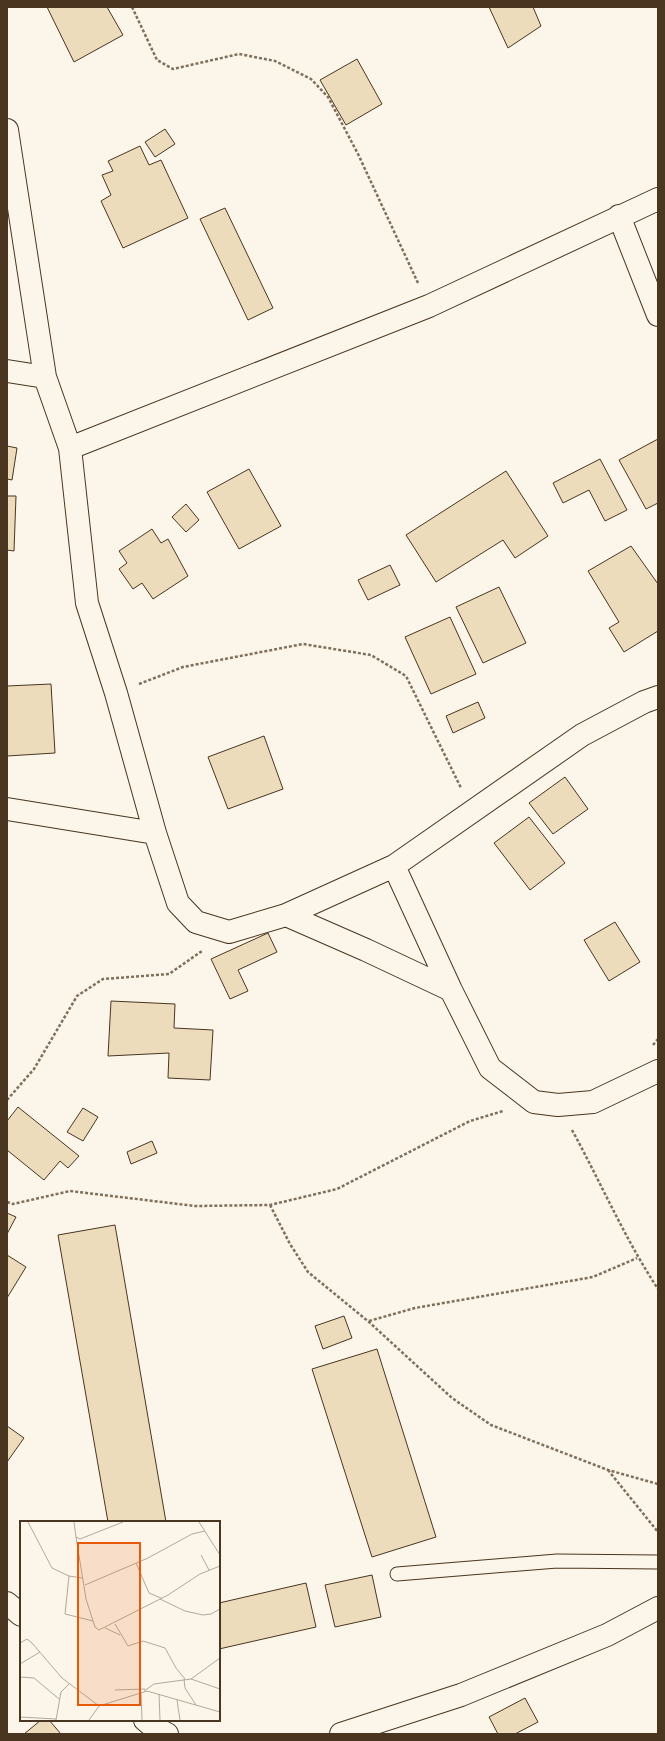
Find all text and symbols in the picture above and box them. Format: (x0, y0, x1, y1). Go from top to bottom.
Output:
inset map (20, 1521, 220, 1721)

